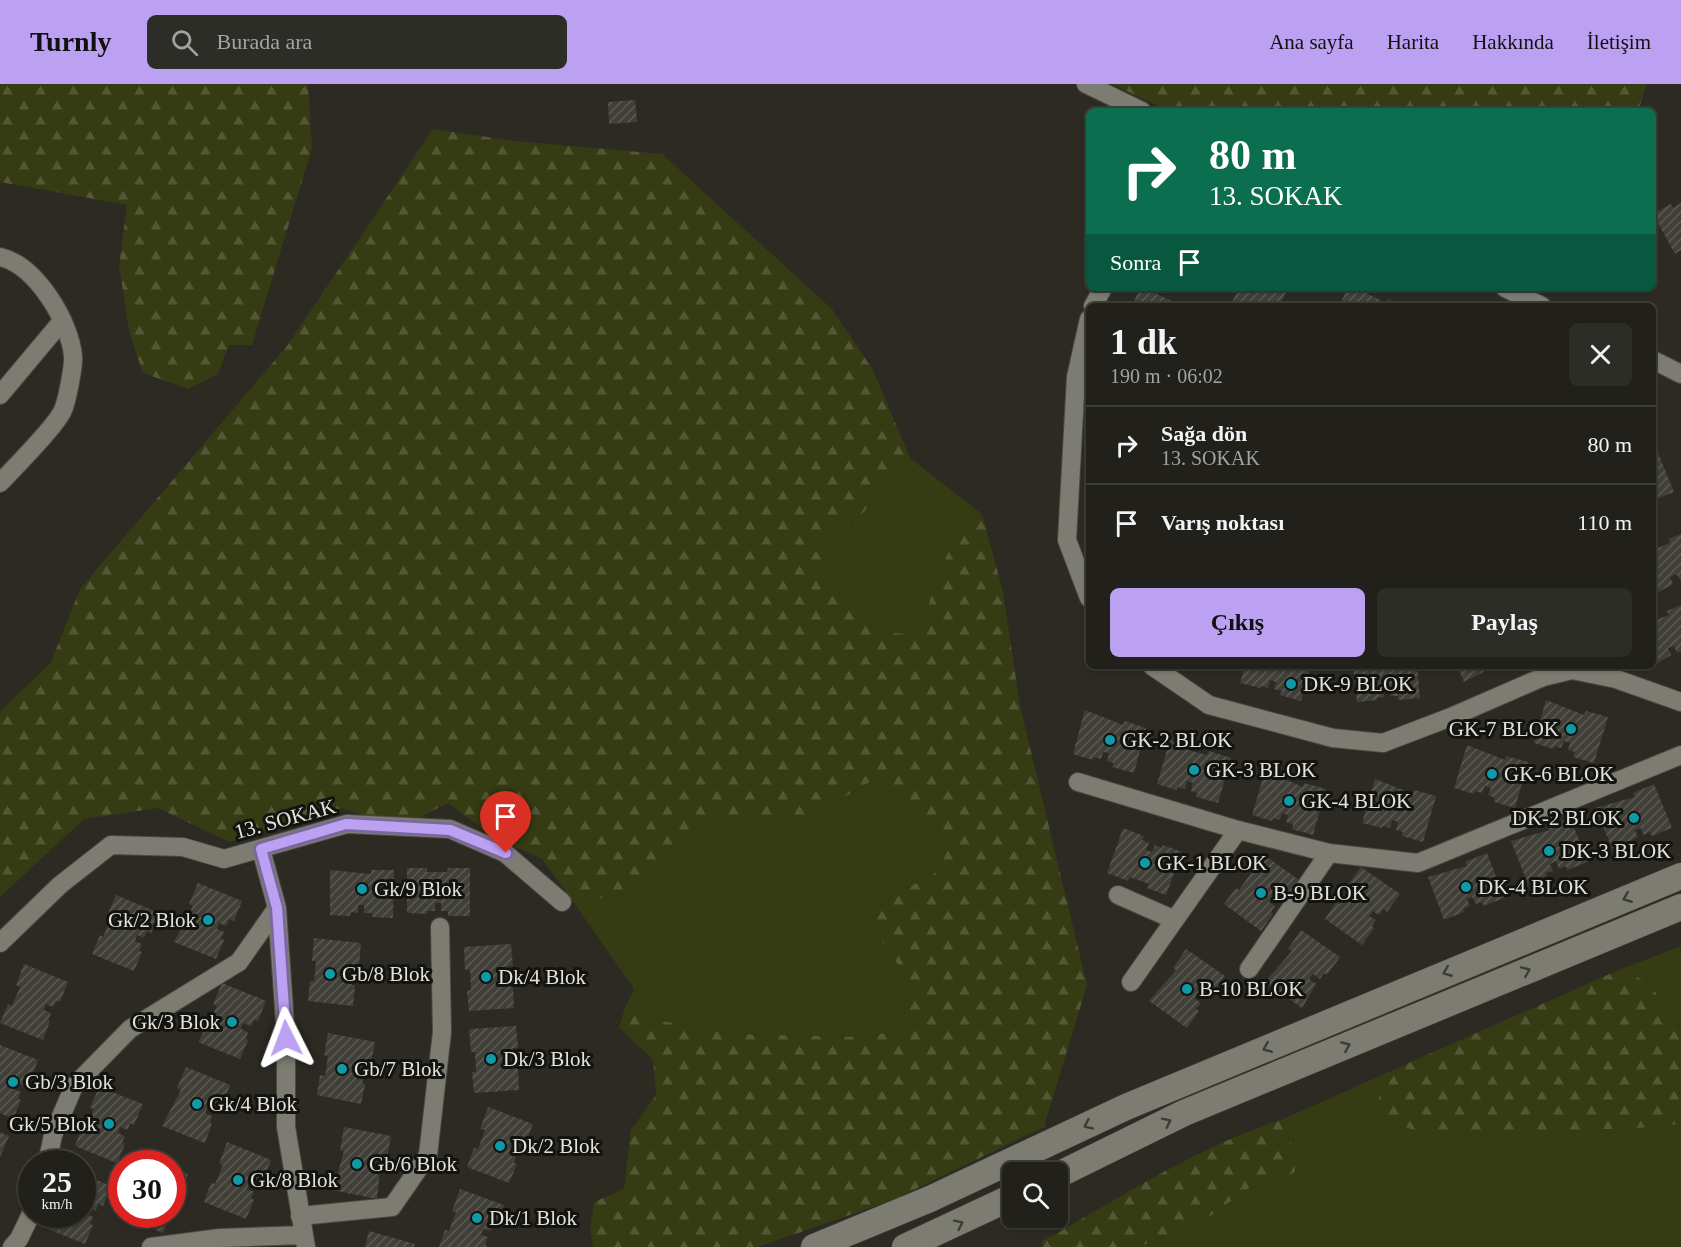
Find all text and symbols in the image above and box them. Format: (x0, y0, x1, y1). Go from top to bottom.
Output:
search box (147, 15, 567, 69)
text: Turnly (30, 26, 111, 57)
icon: search (168, 26, 201, 59)
text: Burada ara (216, 29, 312, 54)
text: Ana sayfa (1269, 30, 1354, 54)
text: Harita (1387, 30, 1439, 54)
text: Hakkında (1472, 30, 1554, 54)
text: İletişim (1587, 30, 1651, 54)
icon: right (1110, 132, 1188, 210)
text: 80 m (1209, 132, 1297, 178)
text: 13. SOKAK (1209, 181, 1343, 211)
icon: arrive (1173, 246, 1206, 279)
text: Sonra (1110, 250, 1161, 275)
text: 1 dk (1110, 322, 1177, 362)
button: close (1569, 323, 1632, 386)
text: 190 m · 06:02 (1110, 365, 1223, 387)
text: Sağa dön (1161, 421, 1247, 446)
icon: right (1110, 429, 1143, 462)
text: 80 m (1587, 432, 1632, 457)
text: 13. SOKAK (1161, 447, 1260, 469)
icon: arrive (1110, 507, 1143, 540)
text: Varış noktası (1161, 510, 1284, 535)
text: 110 m (1577, 510, 1632, 535)
button: Çıkış (1110, 588, 1365, 657)
button: Paylaş (1377, 588, 1632, 657)
place label: DK-9 BLOK (1303, 672, 1413, 696)
marker: DK-9 BLOK (1284, 677, 1298, 691)
place label: GK-7 BLOK (1449, 717, 1559, 741)
marker: GK-7 BLOK (1564, 722, 1578, 736)
place label: GK-2 BLOK (1122, 728, 1232, 752)
marker: GK-2 BLOK (1103, 733, 1117, 747)
place label: GK-3 BLOK (1206, 758, 1316, 782)
place label: GK-6 BLOK (1504, 762, 1614, 786)
marker: GK-3 BLOK (1187, 763, 1201, 777)
marker: GK-6 BLOK (1485, 767, 1499, 781)
place label: GK-4 BLOK (1301, 789, 1411, 813)
pin (480, 791, 531, 853)
street label: 13. SOKAK (232, 794, 338, 844)
marker: GK-4 BLOK (1282, 794, 1296, 808)
icon: arrive (489, 800, 522, 833)
place label: DK-2 BLOK (1512, 806, 1622, 830)
marker: DK-2 BLOK (1627, 811, 1641, 825)
place label: DK-3 BLOK (1561, 839, 1671, 863)
marker: DK-3 BLOK (1542, 844, 1556, 858)
place label: GK-1 BLOK (1157, 851, 1267, 875)
marker: GK-1 BLOK (1138, 856, 1152, 870)
place label: DK-4 BLOK (1478, 875, 1588, 899)
place label: Gk/9 Blok (374, 877, 463, 901)
marker: DK-4 BLOK (1459, 880, 1473, 894)
place label: B-9 BLOK (1273, 881, 1367, 905)
marker: Gk/9 Blok (355, 882, 369, 896)
marker: B-9 BLOK (1254, 886, 1268, 900)
one-way arrow (1622, 891, 1633, 903)
place label: Gk/2 Blok (108, 908, 196, 932)
marker: Gk/2 Blok (201, 913, 215, 927)
place label: Gb/8 Blok (342, 962, 431, 986)
place label: Dk/4 Blok (498, 965, 587, 989)
one-way arrow (1442, 965, 1453, 977)
one-way arrow (1520, 966, 1531, 978)
marker: Gb/8 Blok (323, 967, 337, 981)
marker: Dk/4 Blok (479, 970, 493, 984)
place label: B-10 BLOK (1199, 977, 1303, 1001)
marker: B-10 BLOK (1180, 982, 1194, 996)
position arrow (254, 1006, 318, 1070)
place label: Gk/3 Blok (132, 1010, 220, 1034)
marker: Gk/3 Blok (225, 1015, 239, 1029)
one-way arrow (1262, 1041, 1273, 1053)
one-way arrow (1340, 1041, 1351, 1053)
place label: Dk/3 Blok (503, 1047, 592, 1071)
marker: Dk/3 Blok (484, 1052, 498, 1066)
place label: Gb/7 Blok (354, 1057, 443, 1081)
marker: Gb/7 Blok (335, 1062, 349, 1076)
place label: Gb/3 Blok (25, 1070, 114, 1094)
marker: Gb/3 Blok (6, 1075, 20, 1089)
place label: Gk/4 Blok (209, 1092, 298, 1116)
marker: Gk/4 Blok (190, 1097, 204, 1111)
place label: Gk/5 Blok (9, 1112, 97, 1136)
marker: Gk/5 Blok (102, 1117, 116, 1131)
one-way arrow (1083, 1117, 1094, 1129)
one-way arrow (1160, 1117, 1171, 1129)
place label: Dk/2 Blok (512, 1134, 601, 1158)
marker: Dk/2 Blok (493, 1139, 507, 1153)
speed limit sign: 30 (108, 1150, 186, 1228)
place label: Gb/6 Blok (369, 1152, 458, 1176)
marker: Gb/6 Blok (350, 1157, 364, 1171)
map controls (1002, 1162, 1068, 1228)
button: search (1002, 1162, 1068, 1228)
text: 25 (42, 1165, 72, 1198)
place label: Gk/8 Blok (250, 1168, 339, 1192)
marker: Gk/8 Blok (231, 1173, 245, 1187)
text: km/h (42, 1196, 72, 1212)
place label: Dk/1 Blok (489, 1206, 578, 1230)
marker: Dk/1 Blok (470, 1211, 484, 1225)
one-way arrow (953, 1219, 964, 1231)

